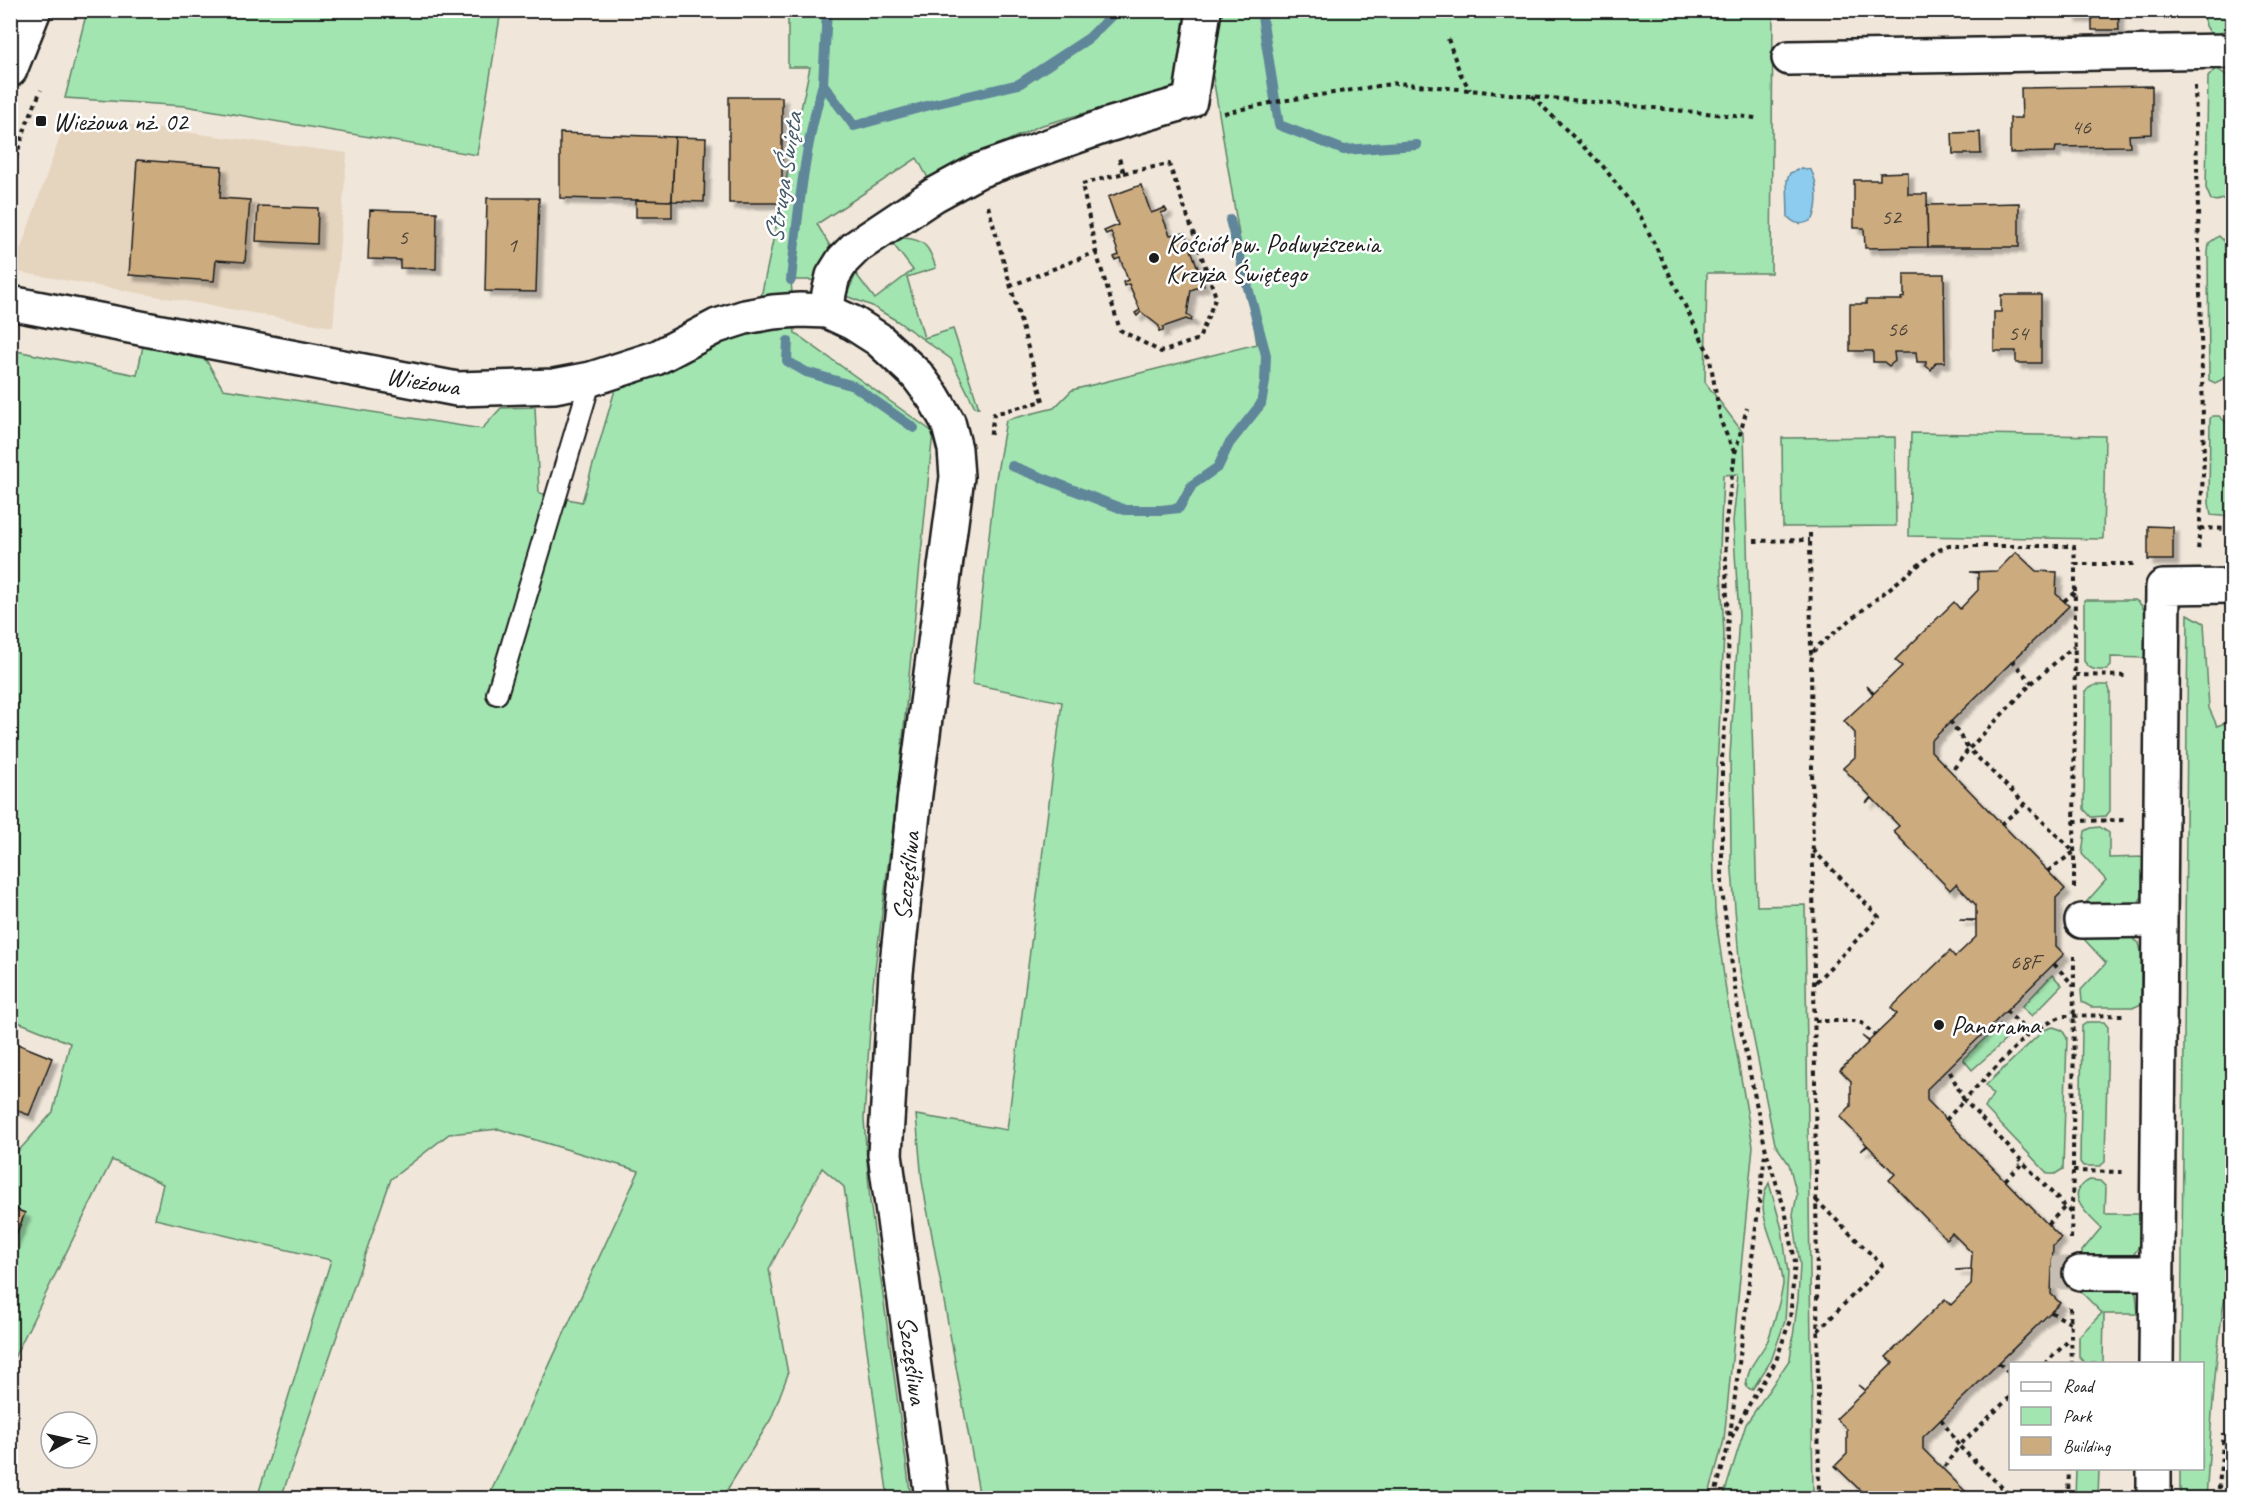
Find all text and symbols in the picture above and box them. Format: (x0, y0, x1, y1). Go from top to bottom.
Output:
place label: Wieżowa nż. 02 (53, 105, 190, 138)
water label: Struga Święta (756, 108, 810, 245)
house number: 46 (2071, 113, 2092, 141)
marker: Wieżowa nż. 02 (34, 114, 48, 128)
house number: 52 (1881, 203, 1903, 231)
house number: 5 (398, 223, 409, 251)
place label: Kościół pw. Podwyższenia Krzyża Świętego (1166, 227, 1382, 290)
house number: 1 (507, 231, 518, 259)
marker: Kościół pw. Podwyższenia Krzyża Świętego (1147, 251, 1161, 265)
house number: 56 (1887, 315, 1908, 343)
house number: 54 (2008, 319, 2030, 347)
street label: Wieżowa (384, 359, 463, 404)
street label: Szczęśliwa (885, 828, 928, 922)
house number: 68F (2010, 948, 2045, 976)
place label: Panorama (1951, 1009, 2042, 1042)
marker: Panorama (1932, 1018, 1946, 1032)
street label: Szczęśliwa (890, 1314, 935, 1408)
legend (2009, 1362, 2204, 1470)
text: Road (2063, 1375, 2096, 1397)
text: Park (2063, 1405, 2093, 1427)
north arrow (39, 1410, 99, 1470)
text: N (72, 1432, 94, 1447)
text: Building (2063, 1435, 2112, 1457)

